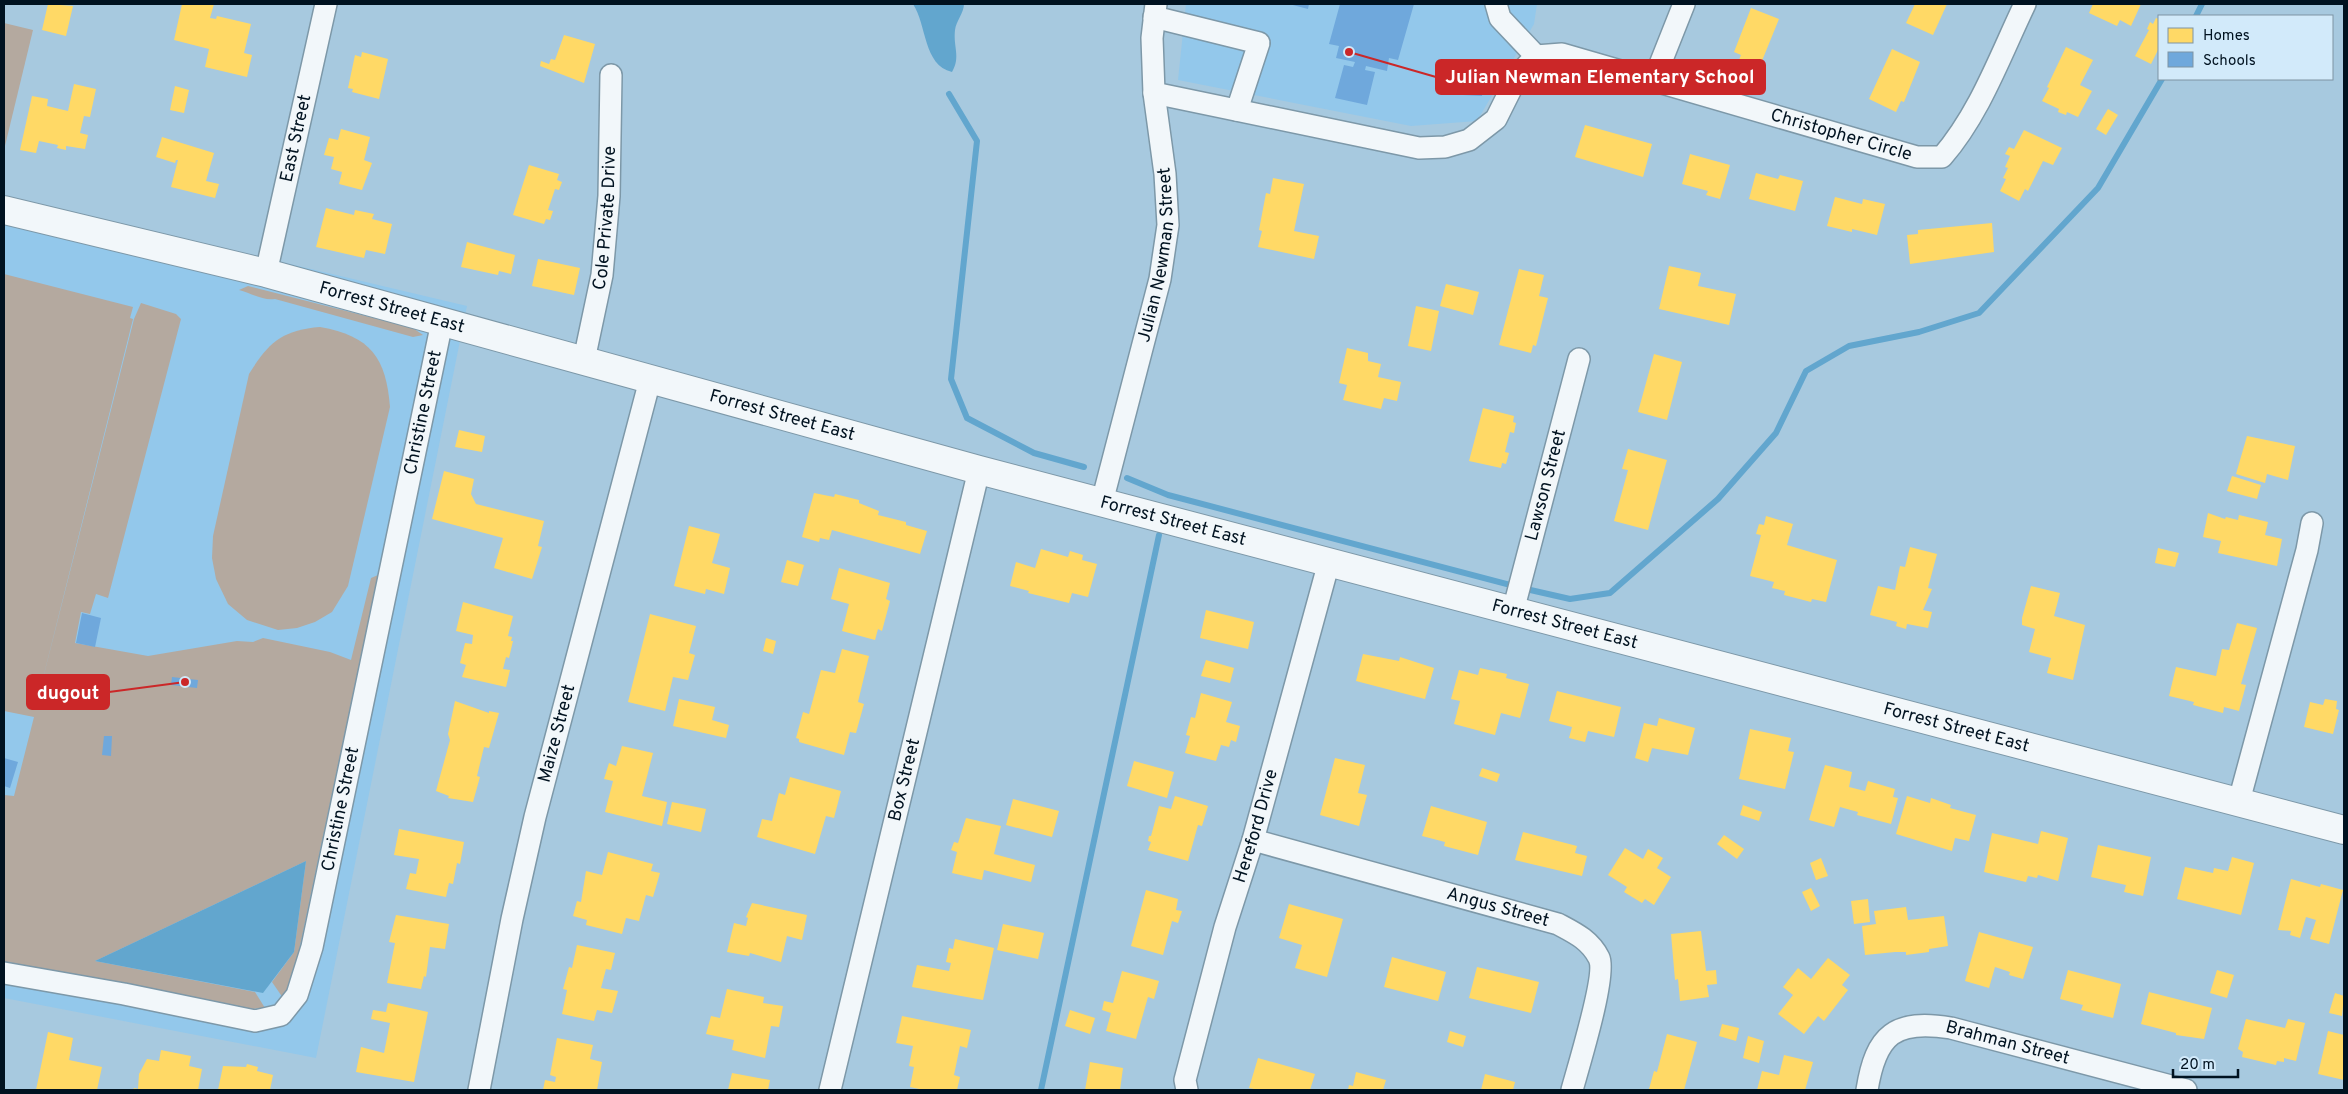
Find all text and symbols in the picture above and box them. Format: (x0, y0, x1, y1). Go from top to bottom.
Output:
legend (2158, 15, 2333, 80)
text: Homes (2203, 27, 2250, 46)
text: Schools (2203, 52, 2256, 71)
callout: Julian Newman Elementary School (1436, 60, 1765, 94)
text: Julian Newman Elementary School (1445, 66, 1755, 90)
street label: East Street (275, 92, 317, 184)
street label: Christopher Circle (1768, 104, 1915, 166)
street label: Cole Private Drive (588, 146, 621, 292)
street label: Julian Newman Street (1132, 166, 1180, 345)
street label: Forrest Street East (316, 277, 467, 339)
street label: Christine Street (399, 348, 447, 477)
street label: Forrest Street East (707, 385, 858, 447)
street label: Lawson Street (1520, 427, 1572, 543)
street label: Forrest Street East (1098, 491, 1249, 551)
street label: Forrest Street East (1489, 594, 1640, 655)
callout: dugout (27, 675, 109, 709)
text: dugout (37, 682, 99, 706)
street label: Maize Street (533, 682, 581, 785)
street label: Forrest Street East (1881, 698, 2032, 758)
street label: Box Street (883, 736, 926, 824)
street label: Christine Street (317, 745, 365, 874)
street label: Hereford Drive (1228, 767, 1283, 886)
street label: Angus Street (1444, 882, 1552, 932)
street label: Brahman Street (1943, 1016, 2072, 1070)
scale bar (2173, 1046, 2238, 1078)
text: 20 m (2180, 1056, 2215, 1075)

